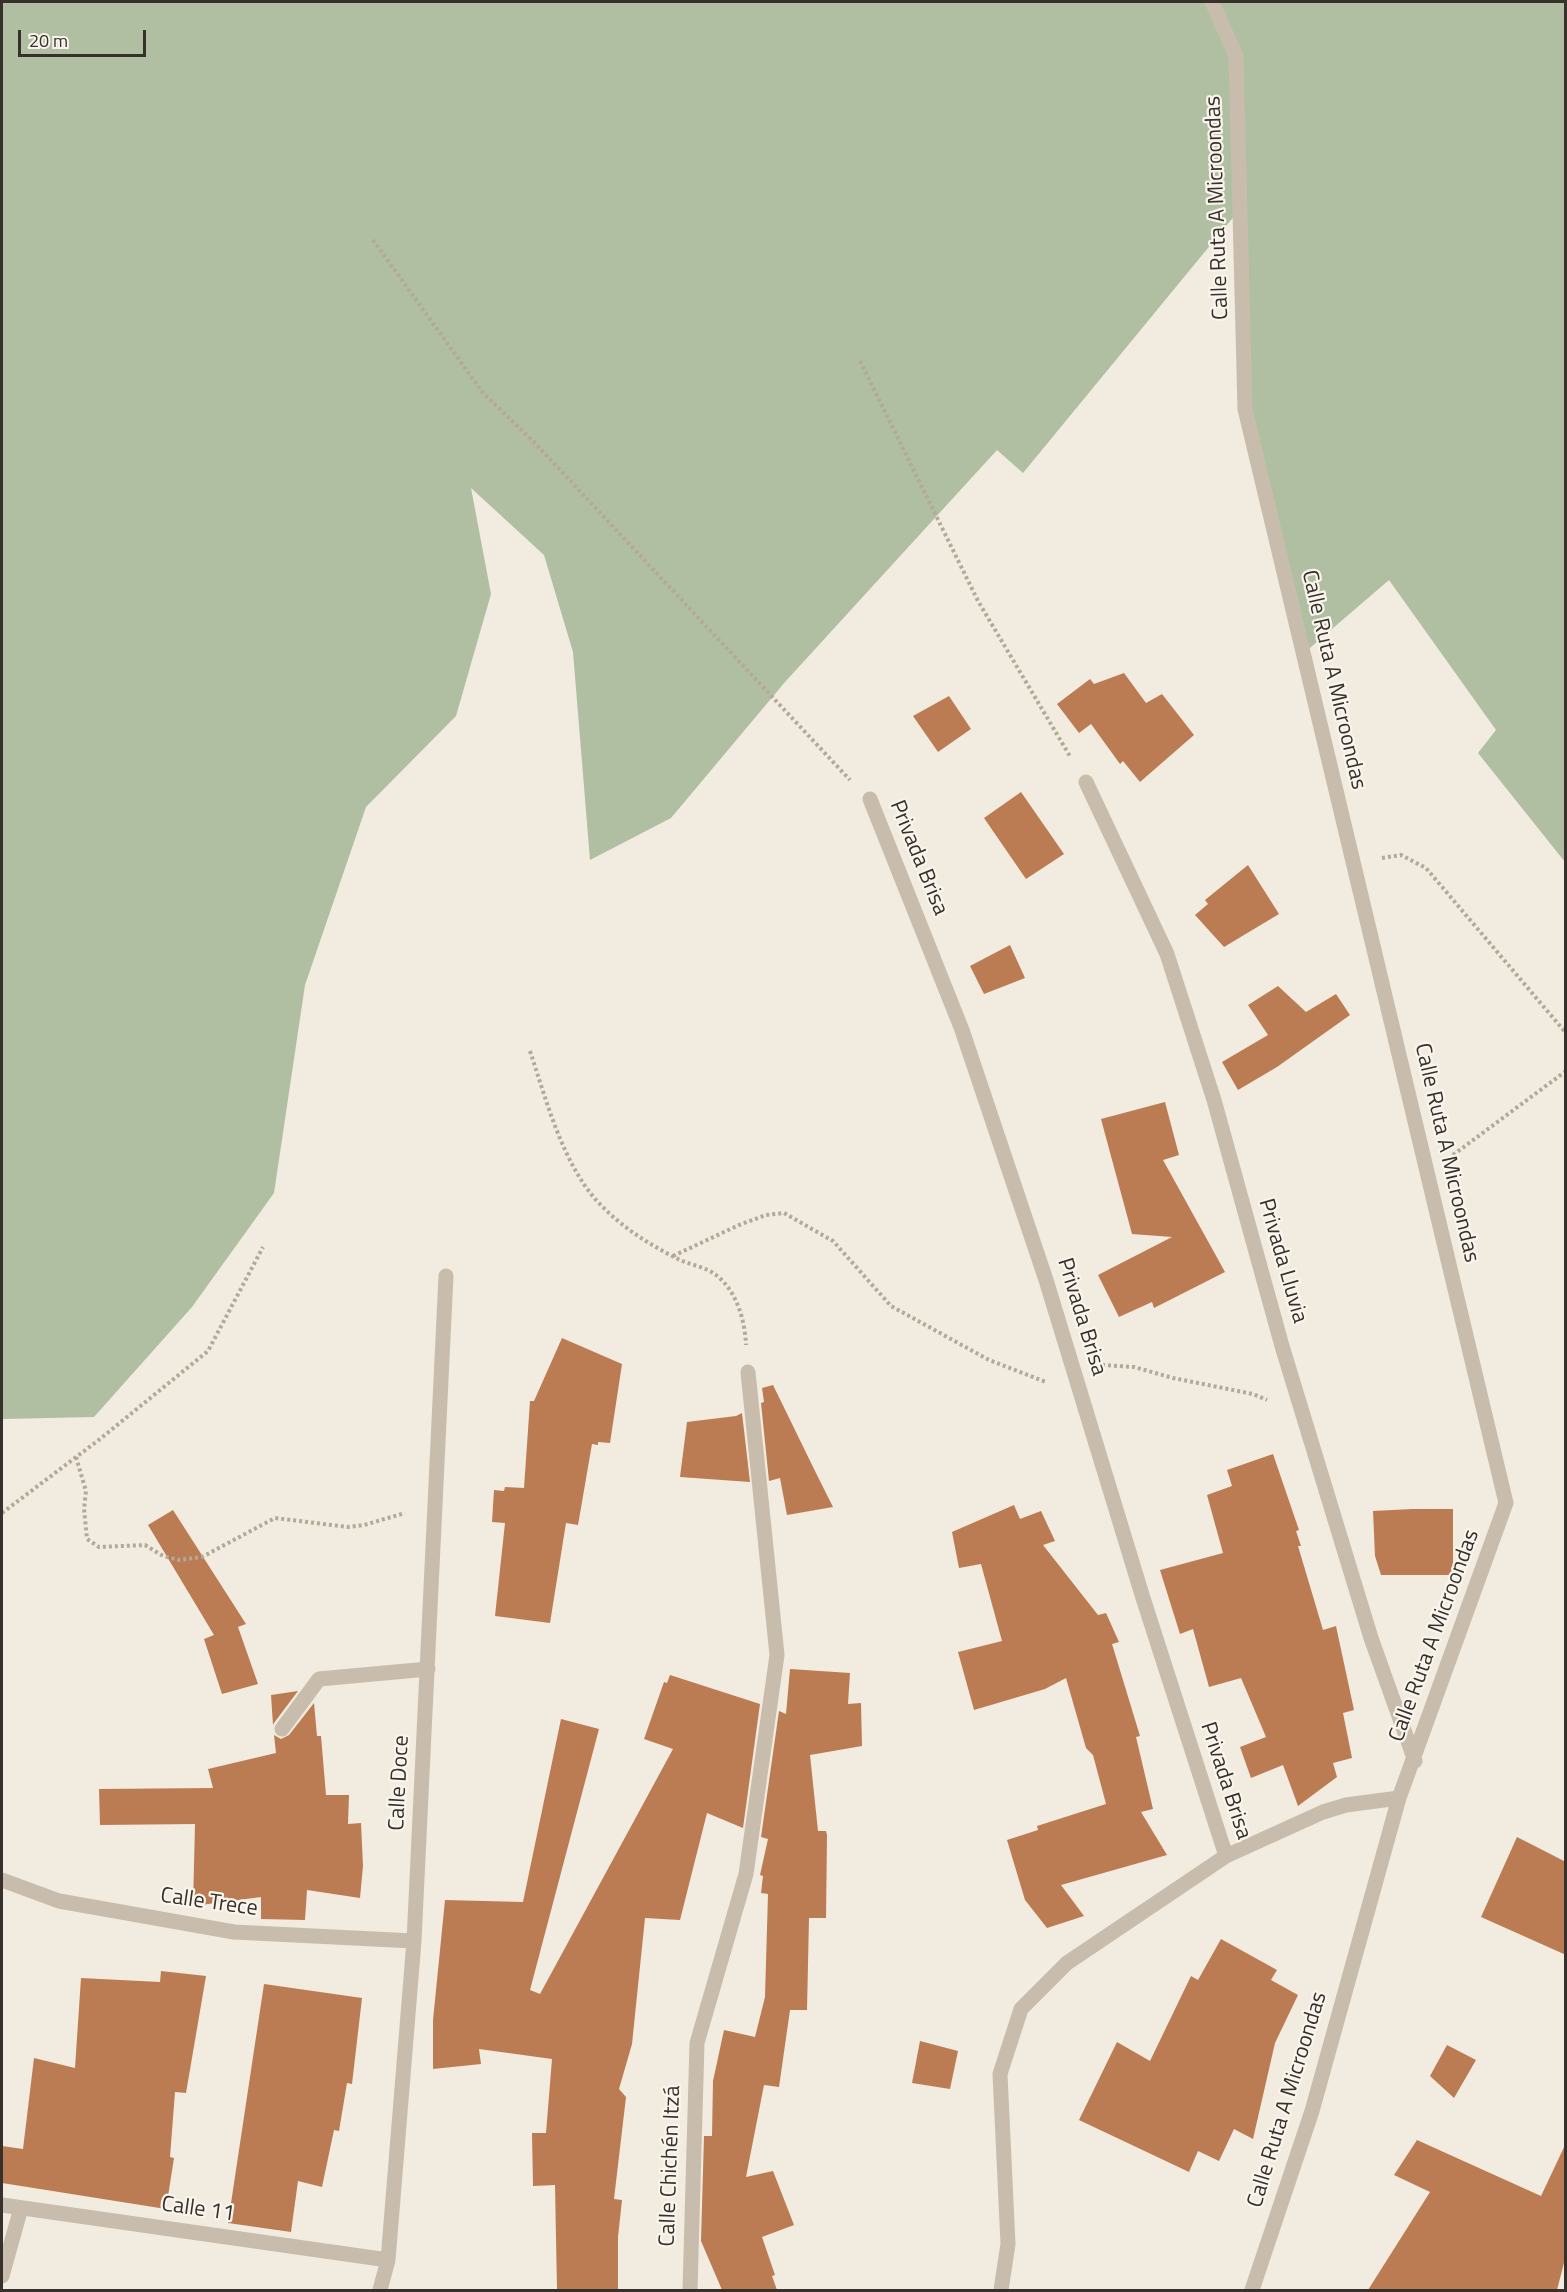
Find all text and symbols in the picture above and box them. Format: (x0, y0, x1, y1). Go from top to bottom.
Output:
scale bar (21, 18, 148, 56)
text: 20 m (29, 27, 68, 54)
street label: Calle Ruta A Microondas (1201, 96, 1235, 320)
street label: Calle Ruta A Microondas (1295, 568, 1371, 792)
street label: Privada Brisa (883, 797, 953, 919)
street label: Calle Ruta A Microondas (1408, 1041, 1484, 1265)
street label: Privada Lluvia (1252, 1196, 1312, 1326)
street label: Privada Brisa (1051, 1255, 1111, 1379)
street label: Calle Ruta A Microondas (1384, 1526, 1486, 1746)
street label: Privada Brisa (1194, 1719, 1256, 1843)
street label: Calle Doce (384, 1735, 416, 1831)
street label: Calle Trece (159, 1883, 259, 1923)
street label: Calle Ruta A Microondas (1243, 1989, 1333, 2211)
street label: Calle Chichén Itzá (655, 2085, 687, 2247)
street label: Calle 11 (160, 2192, 236, 2228)

